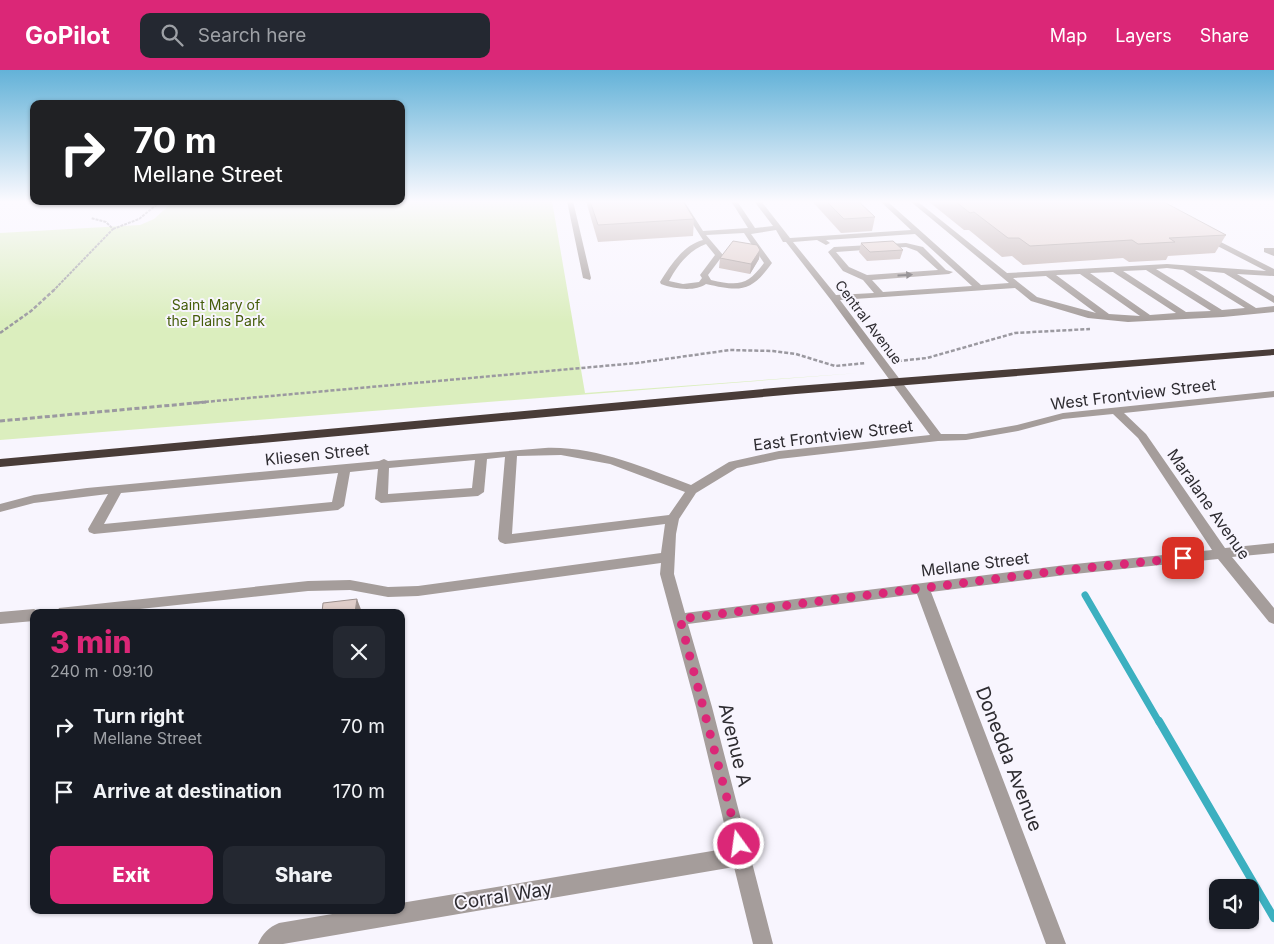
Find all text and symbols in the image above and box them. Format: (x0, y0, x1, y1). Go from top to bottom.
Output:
search box (140, 13, 490, 58)
text: GoPilot (25, 21, 110, 50)
icon: search (158, 21, 186, 49)
text: Search here (198, 24, 306, 47)
text: Map (1050, 25, 1087, 46)
text: Layers (1115, 25, 1172, 46)
text: Share (1200, 25, 1249, 46)
text: 70 m (133, 119, 217, 161)
icon: right (50, 120, 115, 185)
text: Mellane Street (133, 161, 283, 187)
one-way arrow (898, 270, 914, 278)
street label: Central Avenue (832, 277, 906, 367)
park label: Saint Mary of the Plains Park (167, 296, 265, 329)
street label: West Frontview Street (1049, 374, 1217, 414)
street label: East Frontview Street (752, 415, 914, 455)
street label: Kliesen Street (264, 439, 370, 469)
street label: Maralane Avenue (1163, 445, 1255, 563)
pin (1162, 537, 1204, 579)
icon: arrive (1169, 544, 1197, 572)
street label: Mellane Street (920, 547, 1030, 581)
text: 3 min (50, 624, 132, 660)
button: close (333, 626, 385, 678)
text: 240 m · 09:10 (50, 661, 153, 681)
street label: Donedda Avenue (971, 683, 1047, 835)
street label: Avenue A (714, 701, 756, 789)
text: Turn right (93, 705, 184, 728)
icon: right (50, 713, 78, 741)
text: 70 m (341, 715, 385, 738)
text: Mellane Street (93, 728, 202, 748)
icon: arrive (50, 778, 78, 806)
text: Arrive at destination (93, 780, 282, 803)
text: 170 m (333, 780, 385, 803)
position arrow (712, 817, 764, 869)
button: Exit (50, 846, 213, 904)
button: Share (223, 846, 385, 904)
street label: Corral Way (452, 877, 554, 915)
map controls (1209, 879, 1259, 929)
button: sound (1209, 879, 1259, 929)

